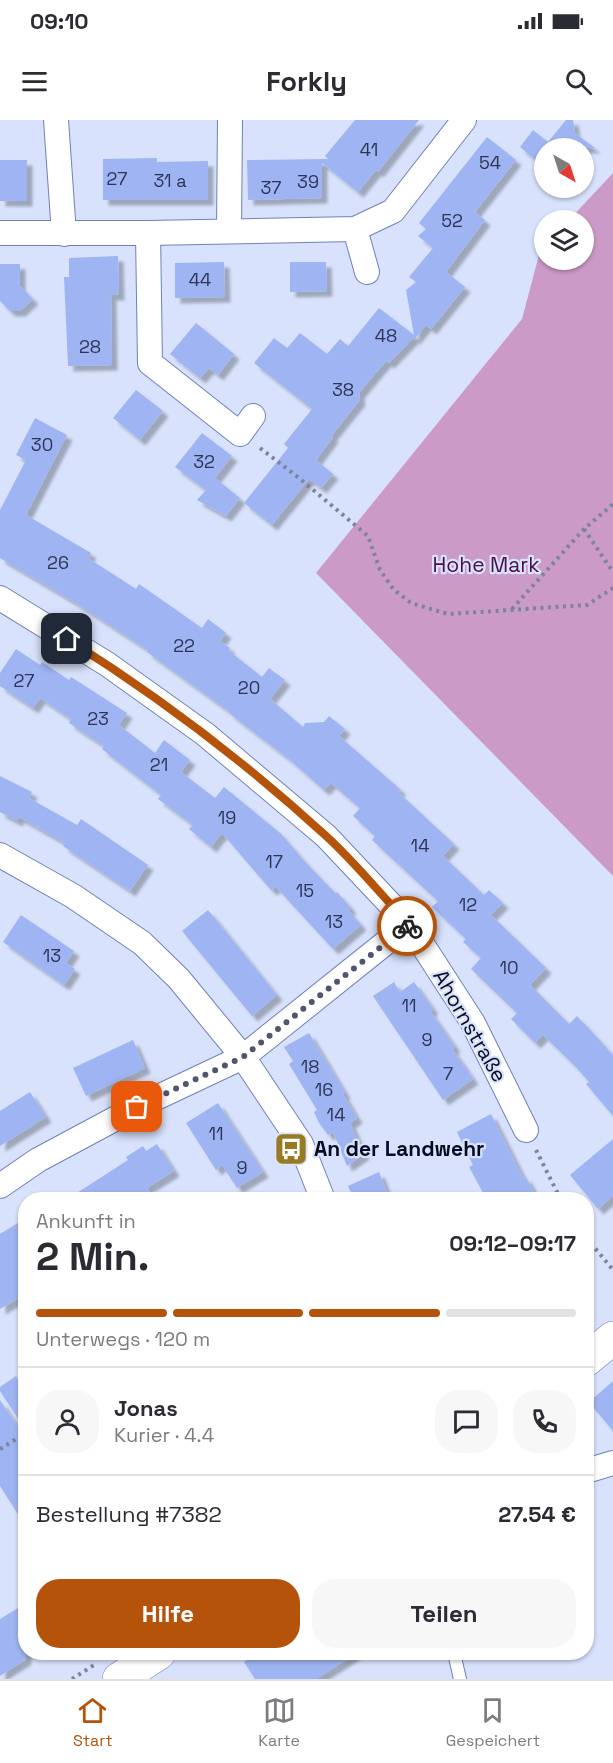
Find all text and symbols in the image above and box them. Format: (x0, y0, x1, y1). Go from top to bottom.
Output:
text: 09:10 (30, 7, 89, 35)
text: Forkly (266, 64, 347, 99)
icon: menu (18, 65, 51, 98)
icon: search (562, 65, 595, 98)
house number: 41 (360, 138, 378, 161)
north arrow (534, 138, 594, 198)
map controls (534, 138, 594, 270)
house number: 54 (479, 151, 501, 174)
house number: 27 (107, 167, 127, 190)
house number: 31 a (153, 169, 187, 192)
house number: 39 (297, 170, 319, 193)
house number: 37 (260, 176, 282, 199)
house number: 52 (441, 209, 463, 232)
button: layers (534, 210, 594, 270)
house number: 44 (189, 268, 211, 291)
house number: 48 (375, 324, 397, 347)
house number: 28 (79, 335, 101, 358)
house number: 38 (332, 378, 354, 401)
house number: 30 (31, 433, 53, 456)
house number: 32 (193, 450, 215, 473)
house number: 26 (47, 551, 69, 574)
park label: Hohe Mark (433, 551, 539, 578)
pin (41, 613, 92, 664)
icon: home (50, 622, 83, 655)
house number: 22 (173, 634, 195, 657)
house number: 27 (14, 669, 34, 692)
house number: 20 (238, 676, 260, 699)
house number: 23 (87, 707, 109, 730)
house number: 21 (150, 753, 168, 776)
house number: 19 (218, 806, 236, 829)
house number: 14 (411, 834, 429, 857)
house number: 17 (265, 850, 283, 873)
house number: 15 (296, 879, 314, 902)
house number: 12 (459, 893, 477, 916)
courier (377, 896, 437, 956)
house number: 13 (325, 910, 343, 933)
icon: bike (391, 910, 424, 943)
house number: 13 (43, 944, 61, 967)
house number: 10 (499, 956, 519, 979)
street label: Ahornstraße (427, 965, 514, 1087)
house number: 11 (401, 994, 417, 1017)
house number: 9 (421, 1028, 433, 1051)
house number: 18 (301, 1055, 319, 1078)
house number: 7 (443, 1062, 453, 1085)
house number: 16 (315, 1078, 333, 1101)
pin (111, 1081, 162, 1132)
icon: bag (120, 1090, 153, 1123)
house number: 14 (327, 1103, 345, 1126)
house number: 11 (208, 1122, 224, 1145)
bus stop icon: An der Landwehr (273, 1131, 309, 1167)
place label: An der Landwehr (314, 1135, 484, 1162)
house number: 9 (236, 1156, 248, 1179)
text: Ankunft in (36, 1208, 136, 1234)
text: 09:12–09:17 (449, 1229, 576, 1257)
text: 2 Min. (36, 1232, 150, 1281)
text: Unterwegs · 120 m (36, 1326, 210, 1352)
button: person (36, 1390, 99, 1453)
button: chat (435, 1390, 498, 1453)
button: phone (513, 1390, 576, 1453)
text: Jonas (114, 1394, 178, 1422)
text: Kurier · 4.4 (114, 1422, 214, 1448)
text: Bestellung #7382 (36, 1500, 222, 1528)
text: 27.54 € (498, 1500, 576, 1528)
button: Hilfe (36, 1579, 300, 1648)
button: Teilen (312, 1579, 576, 1648)
tab: Start (73, 1694, 113, 1751)
tab: Karte (258, 1694, 300, 1751)
tab: Gespeichert (446, 1694, 540, 1751)

